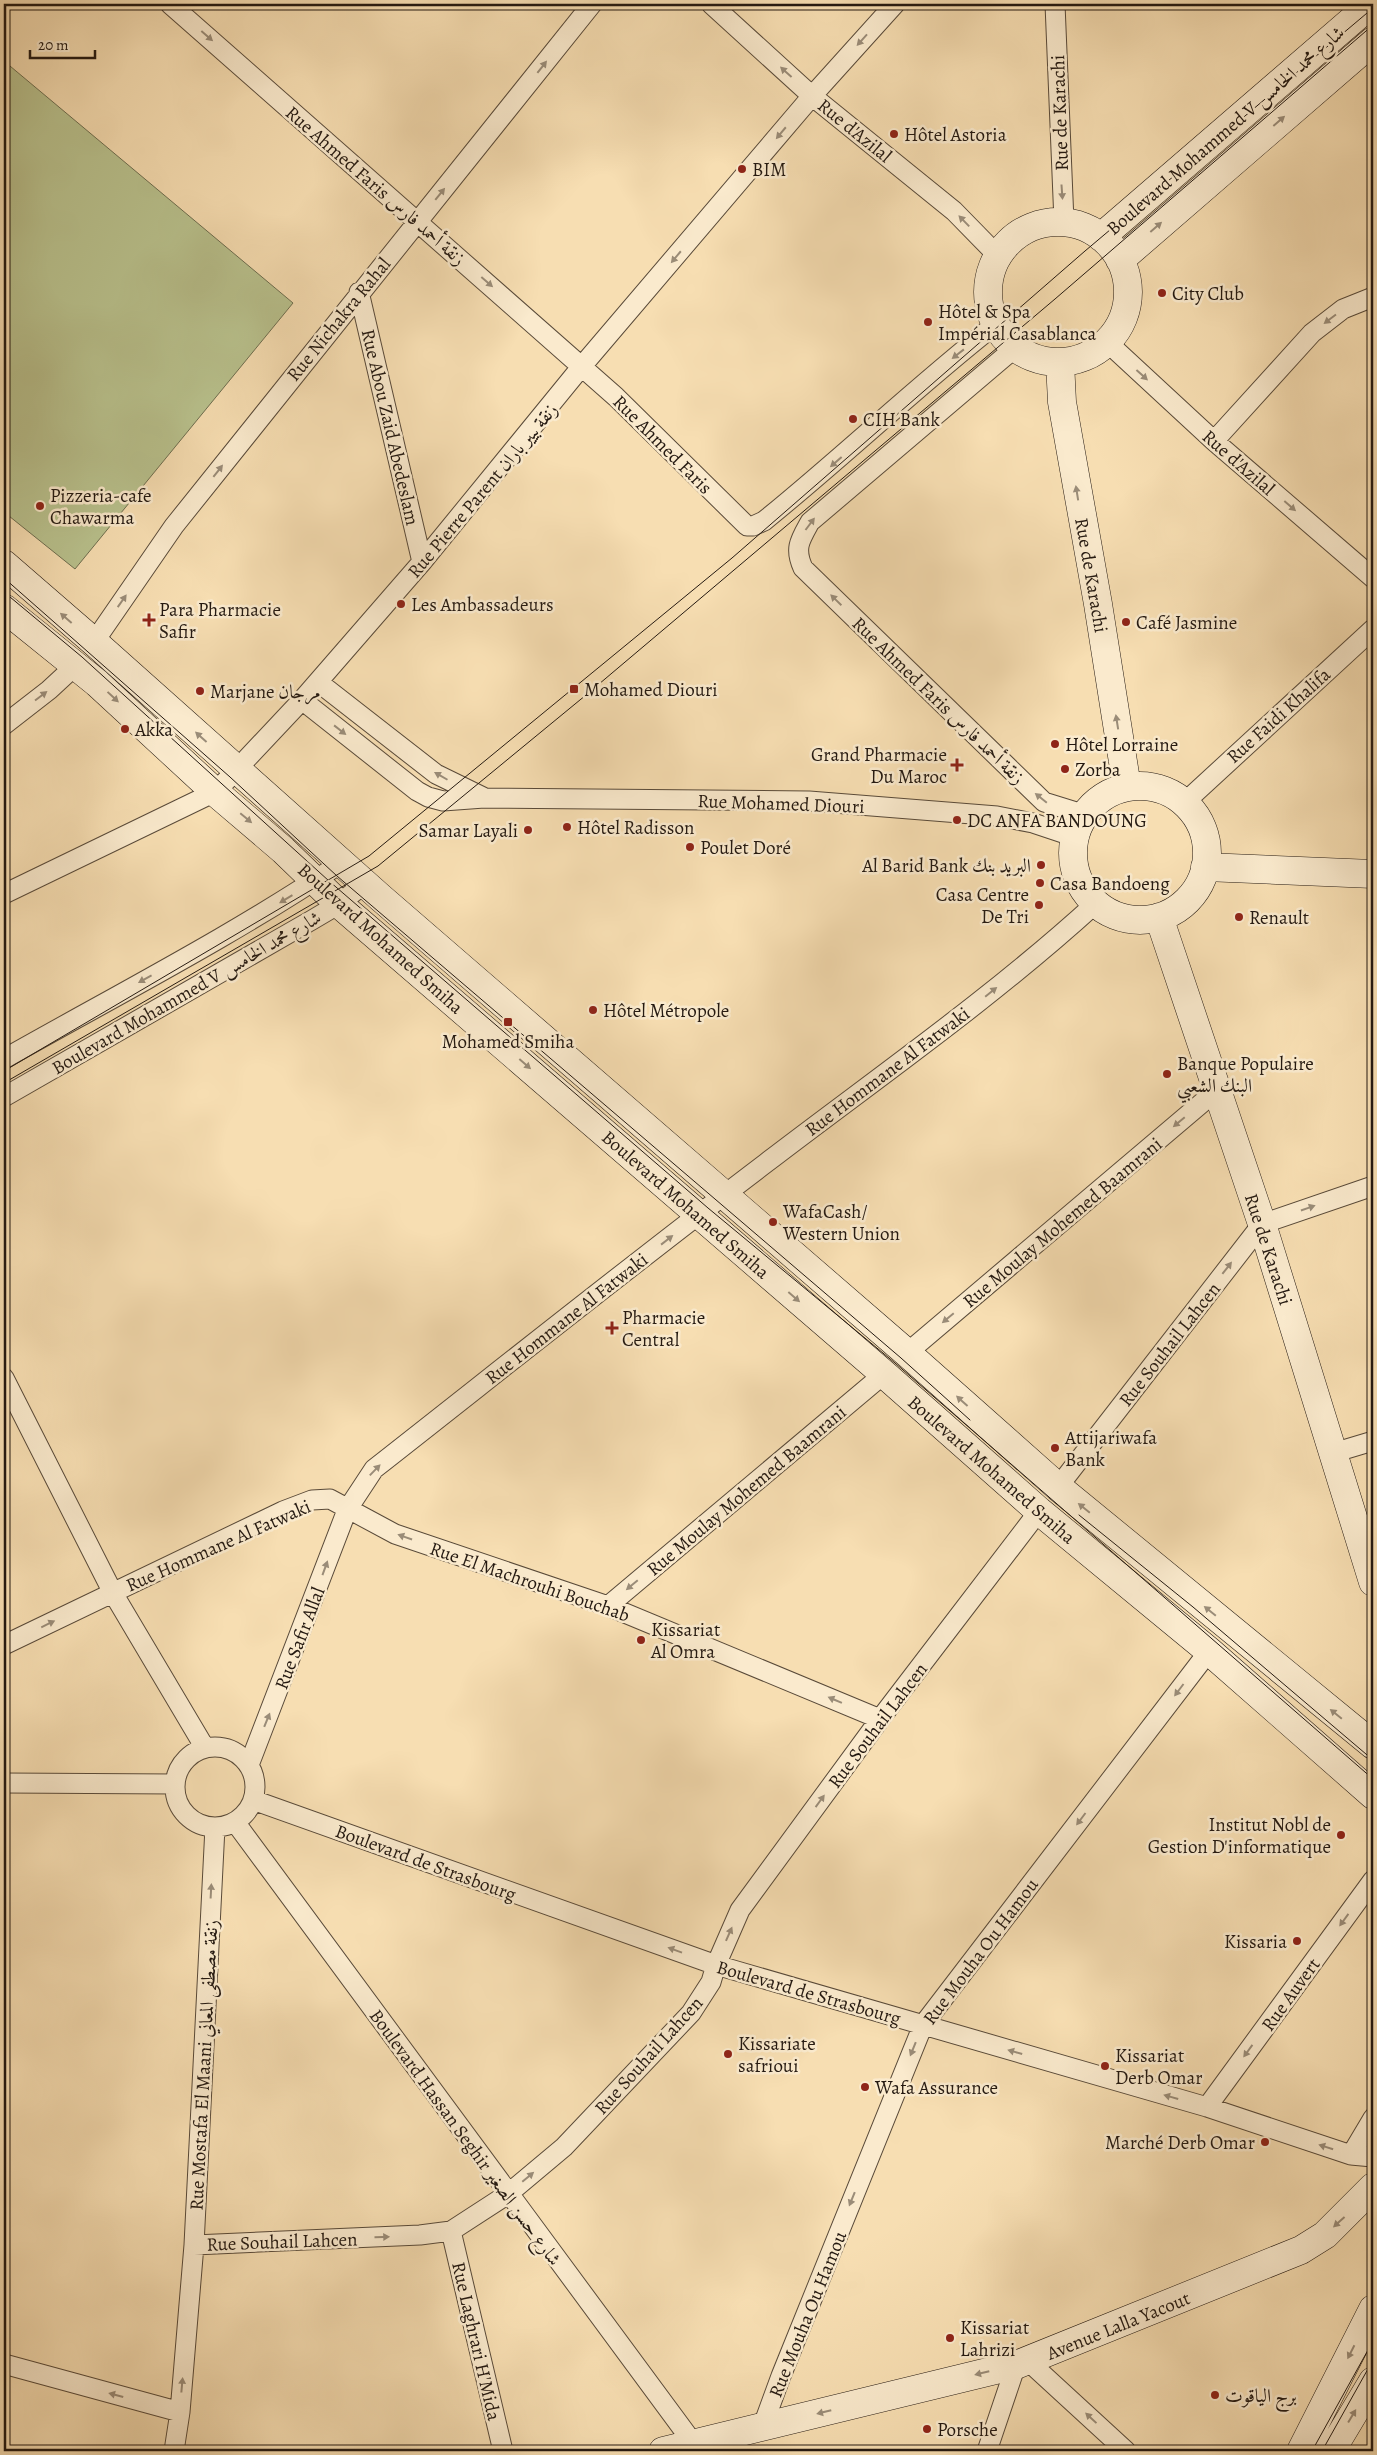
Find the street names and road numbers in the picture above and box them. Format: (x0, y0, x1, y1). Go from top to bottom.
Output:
street label: Boulevard Mohammed V شارع محمد الخامس (1101, 20, 1352, 243)
street label: Rue de Karachi (1045, 54, 1075, 171)
street label: Rue d'Azilal (812, 93, 897, 169)
street label: Rue Ahmed Faris زنقة أحمد فارس (280, 100, 471, 271)
street label: Rue Nichakra Rahal (281, 252, 397, 387)
street label: Rue Abou Zaid Abedeslam (355, 326, 425, 528)
street label: Rue Ahmed Faris (607, 389, 718, 500)
street label: Rue Pierre Parent زنقة بيير باران (402, 398, 564, 584)
street label: Rue d'Azilal (1196, 424, 1281, 502)
street label: Rue de Karachi (1068, 516, 1114, 635)
street label: Rue Ahmed Faris زنقة أحمد فارس (846, 611, 1031, 790)
street label: Rue Faidi Khalifa (1221, 662, 1336, 770)
street label: Rue Mohamed Diouri (697, 788, 865, 820)
street label: Boulevard Mohamed Smiha (292, 857, 469, 1020)
street label: Boulevard Mohammed V شارع محمد الخامس (47, 905, 327, 1083)
street label: Rue Hommane Al Fatwaki (800, 1001, 975, 1142)
street label: Boulevard Mohamed Smiha (596, 1125, 775, 1285)
street label: Rue Moulay Mohemed Baamrani (957, 1131, 1168, 1314)
street label: Rue de Karachi (1238, 1190, 1298, 1309)
street label: Rue Hommane Al Fatwaki (480, 1247, 653, 1391)
street label: Rue Souhail Lahcen (1113, 1277, 1227, 1412)
street label: Boulevard Mohamed Smiha (902, 1390, 1081, 1550)
street label: Rue Moulay Mohemed Baamrani (641, 1399, 852, 1582)
street label: Rue Hommane Al Fatwaki (122, 1493, 315, 1598)
street label: Rue El Machrouhi Bouchab (426, 1535, 633, 1628)
street label: Rue Safir Allal (268, 1583, 332, 1693)
street label: Rue Souhail Lahcen (822, 1657, 934, 1794)
street label: Boulevard de Strasbourg (332, 1818, 520, 1908)
street label: Rue Mouha Ou Hamou (917, 1872, 1045, 2030)
street label: Rue Mostafa El Maani زنقة مصطفى المعاني (183, 1919, 227, 2211)
street label: Rue Auvert (1255, 1953, 1326, 2037)
street label: Boulevard de Strasbourg (713, 1954, 904, 2032)
street label: Rue Souhail Lahcen (589, 1991, 709, 2121)
street label: Boulevard Hassan Seghir شارع حسن الصغير (362, 2004, 567, 2272)
street label: Rue Souhail Lahcen (206, 2226, 358, 2258)
street label: Rue Mouha Ou Hamou (763, 2227, 853, 2401)
street label: Rue Laghrari H'Mida (445, 2259, 507, 2423)
street label: Avenue Lalla Yacout (1042, 2285, 1194, 2367)

